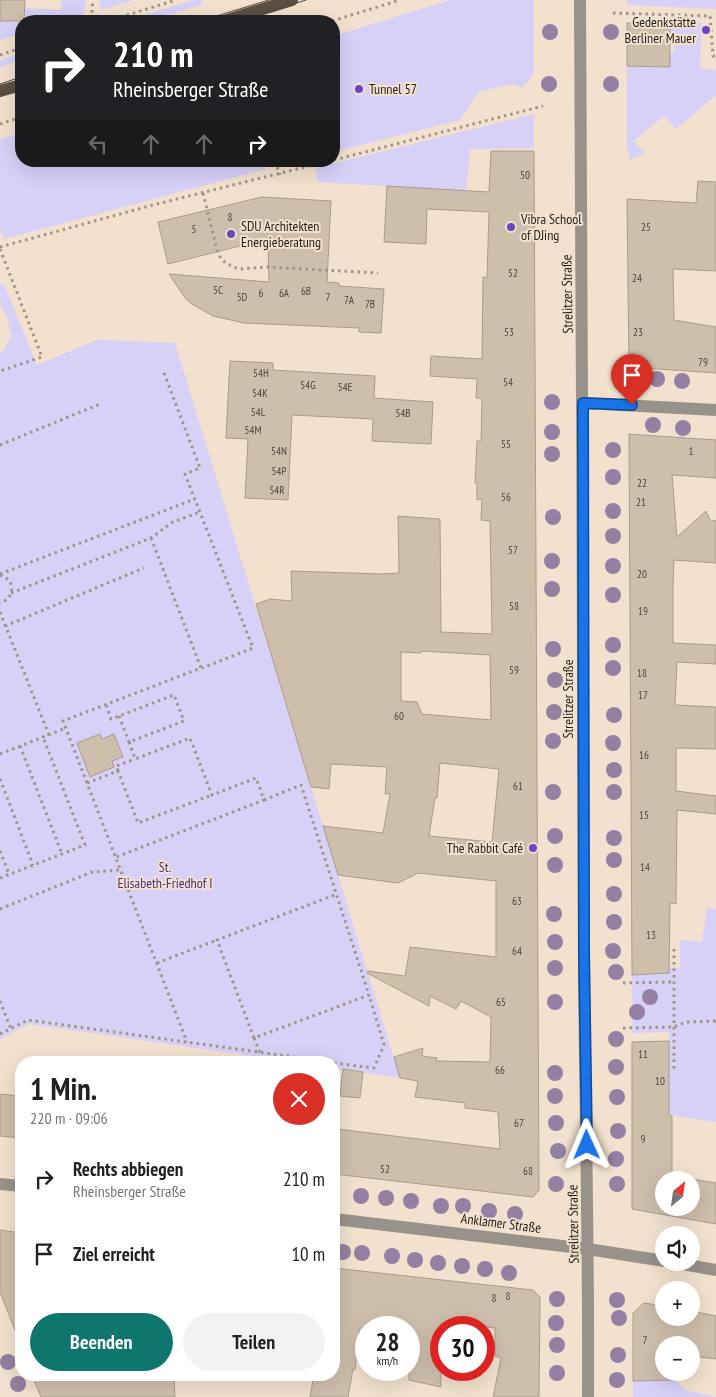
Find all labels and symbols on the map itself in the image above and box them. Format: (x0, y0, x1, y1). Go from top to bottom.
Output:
place label: Gedenkstätte Berliner Mauer (625, 13, 696, 47)
marker: Gedenkstätte Berliner Mauer (700, 24, 712, 36)
place label: Tunnel 57 (369, 80, 417, 98)
marker: Tunnel 57 (353, 83, 365, 95)
house number: 50 (520, 168, 530, 182)
house number: 8 (228, 210, 233, 224)
place label: Vibra School of DJing (520, 210, 582, 244)
place label: SDU Architekten Energieberatung (241, 217, 321, 251)
house number: 25 (641, 220, 651, 234)
marker: Vibra School of DJing (505, 221, 517, 233)
house number: 5 (192, 222, 197, 236)
marker: SDU Architekten Energieberatung (225, 228, 237, 240)
street label: Strelitzer Straße (557, 254, 577, 334)
house number: 52 (508, 266, 518, 280)
house number: 24 (632, 271, 642, 285)
house number: 5C (213, 283, 223, 297)
house number: 6B (301, 284, 311, 298)
house number: 6 (259, 286, 264, 300)
house number: 6A (279, 286, 290, 300)
house number: 5D (237, 290, 248, 304)
house number: 7 (326, 290, 331, 304)
house number: 7A (344, 293, 355, 307)
house number: 7B (365, 297, 375, 311)
house number: 53 (504, 325, 514, 339)
house number: 23 (633, 325, 643, 339)
pin (611, 354, 653, 405)
house number: 79 (698, 355, 708, 369)
house number: 54H (253, 366, 269, 380)
house number: 54 (503, 375, 513, 389)
house number: 54G (300, 378, 316, 392)
house number: 54E (338, 380, 353, 394)
house number: 54K (252, 386, 268, 400)
house number: 54L (251, 405, 266, 419)
house number: 54B (395, 406, 411, 420)
house number: 54M (245, 423, 261, 437)
house number: 55 (501, 437, 511, 451)
house number: 54N (271, 444, 287, 458)
house number: 1 (689, 444, 694, 458)
house number: 54P (272, 464, 286, 478)
house number: 22 (637, 476, 647, 490)
house number: 54R (269, 483, 285, 497)
house number: 56 (501, 490, 511, 504)
house number: 21 (636, 495, 646, 509)
house number: 57 (508, 543, 518, 557)
house number: 20 (637, 567, 647, 581)
house number: 58 (509, 599, 519, 613)
house number: 19 (638, 604, 648, 618)
street label: Strelitzer Straße (559, 659, 577, 738)
house number: 59 (509, 663, 519, 677)
house number: 18 (637, 666, 647, 680)
house number: 17 (638, 688, 648, 702)
house number: 60 (394, 709, 404, 723)
house number: 16 (639, 748, 649, 762)
house number: 61 (513, 779, 523, 793)
house number: 15 (639, 808, 649, 822)
place label: The Rabbit Café (446, 839, 523, 857)
marker: The Rabbit Café (527, 842, 539, 854)
park label: St. Elisabeth-Friedhof I (118, 858, 212, 892)
house number: 14 (640, 860, 650, 874)
house number: 63 (512, 894, 522, 908)
house number: 13 (646, 928, 656, 942)
house number: 64 (512, 944, 522, 958)
house number: 65 (496, 995, 506, 1009)
house number: 11 (638, 1047, 648, 1061)
house number: 66 (495, 1063, 505, 1077)
house number: 10 (655, 1074, 665, 1088)
house number: 67 (514, 1116, 524, 1130)
position arrow (560, 1118, 612, 1170)
house number: 9 (641, 1132, 646, 1146)
house number: 52 (380, 1162, 390, 1176)
house number: 68 (523, 1164, 533, 1178)
north arrow (655, 1171, 700, 1216)
street label: Strelitzer Straße (563, 1184, 583, 1264)
street label: Anklamer Straße (460, 1209, 542, 1237)
house number: 8 (506, 1289, 511, 1303)
house number: 8 (492, 1291, 497, 1305)
speed limit sign: 30 (430, 1316, 495, 1381)
house number: 7 (643, 1333, 648, 1347)

